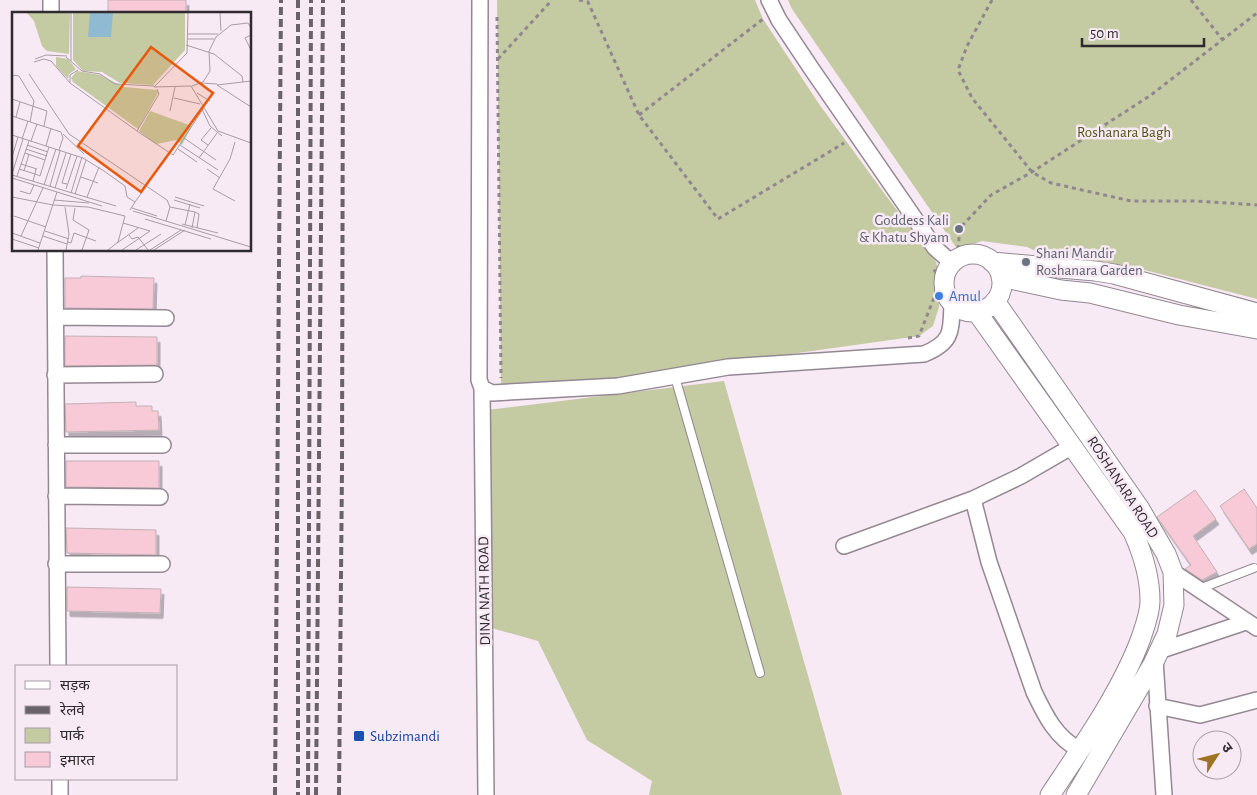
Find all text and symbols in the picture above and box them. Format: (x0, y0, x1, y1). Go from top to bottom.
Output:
inset map (12, 12, 251, 251)
scale bar (1082, 15, 1204, 47)
text: 50 m (1090, 26, 1119, 41)
park label: Roshanara Bagh (1077, 125, 1171, 140)
place label: Goddess Kali & Khatu Shyam (859, 213, 949, 245)
marker: Goddess Kali & Khatu Shyam (953, 223, 965, 235)
place label: Shani Mandir Roshanara Garden (1036, 246, 1143, 278)
marker: Shani Mandir Roshanara Garden (1020, 256, 1032, 268)
place label: Amul (949, 289, 981, 304)
marker: Amul (933, 290, 945, 302)
street label: ROSHANARA ROAD (1084, 434, 1161, 541)
street label: DINA NATH ROAD (476, 536, 493, 646)
legend (15, 665, 178, 780)
text: सड़क (60, 678, 90, 693)
text: रेलवे (59, 701, 85, 718)
text: पार्क (60, 726, 84, 743)
marker: Subzimandi (352, 729, 366, 743)
place label: Subzimandi (370, 729, 440, 744)
north arrow (1192, 730, 1242, 780)
text: उ (1219, 741, 1235, 756)
text: इमारत (60, 753, 95, 768)

